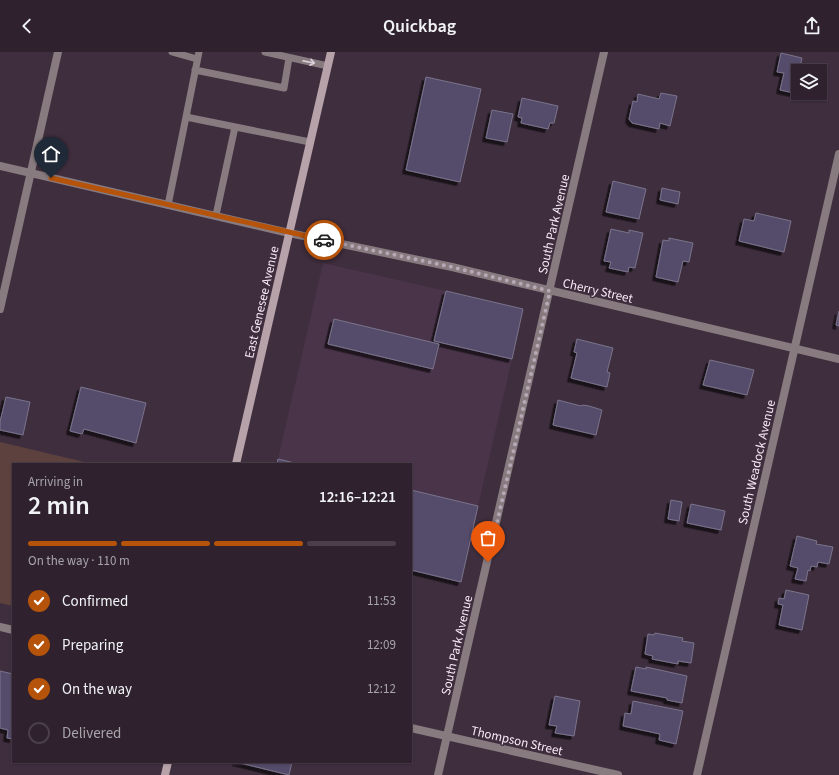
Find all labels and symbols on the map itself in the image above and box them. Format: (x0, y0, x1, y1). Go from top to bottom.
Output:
one-way arrow (302, 58, 315, 66)
pin (34, 137, 68, 178)
street label: South Park Avenue (534, 172, 574, 276)
courier (304, 220, 344, 260)
street label: East Genesee Avenue (240, 244, 284, 360)
street label: Cherry Street (561, 274, 635, 308)
street label: South Weadock Avenue (734, 398, 780, 526)
pin (471, 521, 505, 562)
street label: South Park Avenue (437, 593, 477, 697)
street label: Thompson Street (469, 722, 565, 760)

